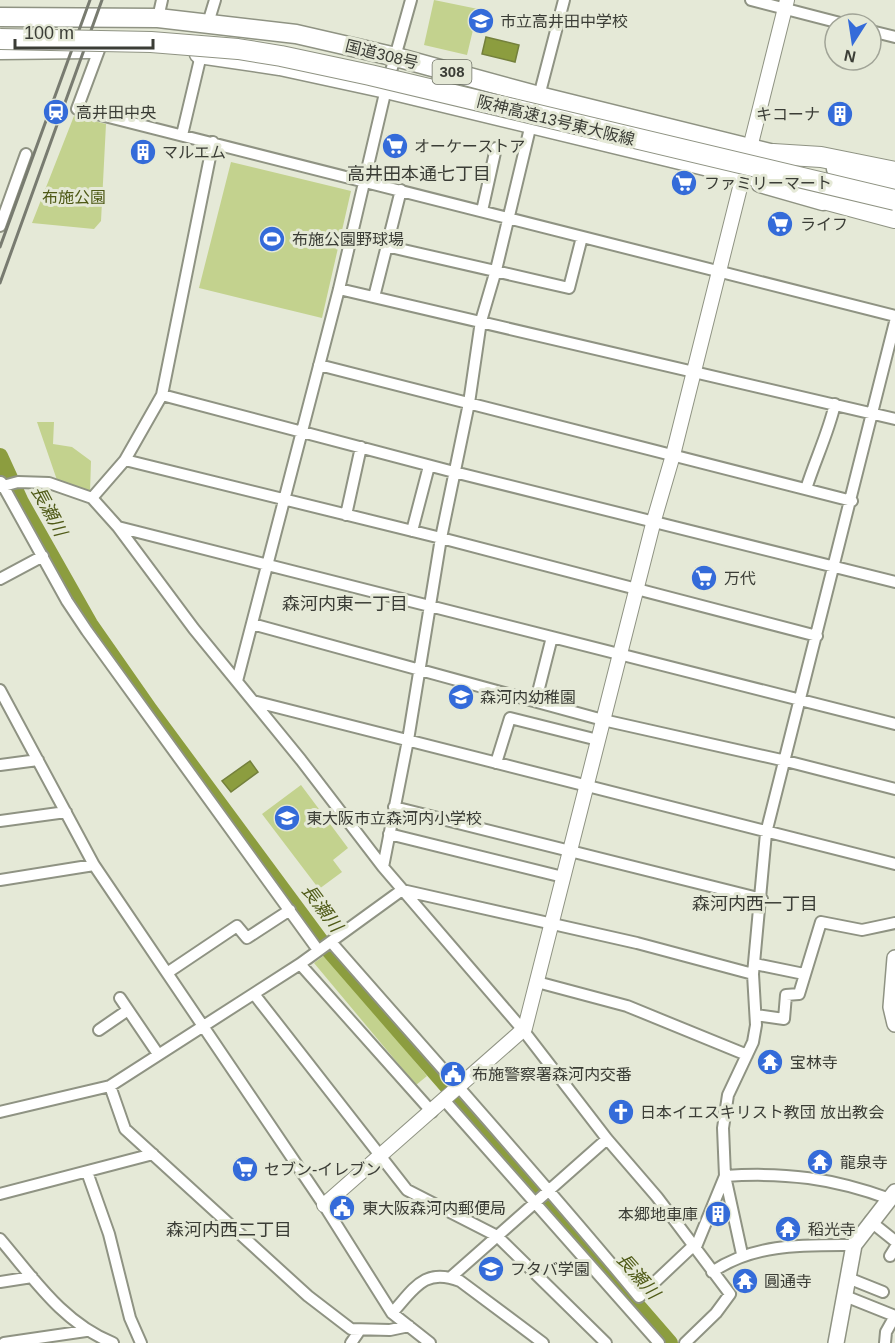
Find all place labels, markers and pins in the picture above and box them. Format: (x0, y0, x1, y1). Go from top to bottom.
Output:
school or university icon: 市立高井田中学校 (466, 6, 496, 36)
place label: 市立高井田中学校 (500, 13, 628, 30)
station icon: 高井田中央 (41, 97, 71, 127)
building icon: キコーナ (825, 99, 855, 129)
place label: 高井田中央 (76, 104, 156, 121)
place label: キコーナ (756, 106, 820, 123)
supermarket icon: オーケーストア (380, 131, 410, 161)
building icon: マルエム (128, 137, 158, 167)
place label: オーケーストア (414, 138, 525, 155)
place label: マルエム (162, 144, 226, 161)
supermarket icon: ファミリーマート (669, 168, 699, 198)
place label: ファミリーマート (704, 175, 832, 192)
supermarket icon: ライフ (765, 209, 795, 239)
place label: ライフ (800, 216, 848, 233)
sports icon: 布施公園野球場 (257, 224, 287, 254)
place label: 布施公園野球場 (292, 231, 404, 248)
supermarket icon: 万代 (689, 563, 719, 593)
place label: 万代 (724, 570, 756, 587)
school or university icon: 森河内幼稚園 (446, 682, 476, 712)
place label: 森河内幼稚園 (480, 689, 576, 706)
school or university icon: 東大阪市立森河内小学校 (272, 803, 302, 833)
place label: 東大阪市立森河内小学校 (306, 810, 482, 827)
temple icon: 宝林寺 (755, 1047, 785, 1077)
place label: 宝林寺 (790, 1054, 838, 1071)
public building icon: 布施警察署森河内交番 (438, 1059, 468, 1089)
place label: 布施警察署森河内交番 (472, 1066, 632, 1083)
church icon: 日本イエスキリスト教団 放出教会 (606, 1097, 636, 1127)
place label: 日本イエスキリスト教団 放出教会 (640, 1104, 884, 1121)
temple icon: 龍泉寺 (805, 1147, 835, 1177)
supermarket icon: セブン-イレブン (230, 1154, 260, 1184)
place label: 龍泉寺 (840, 1154, 888, 1171)
place label: セブン-イレブン (264, 1161, 381, 1178)
public building icon: 東大阪森河内郵便局 (327, 1193, 357, 1223)
building icon: 本郷地車庫 (703, 1199, 733, 1229)
place label: 東大阪森河内郵便局 (362, 1200, 506, 1217)
place label: 本郷地車庫 (618, 1206, 698, 1223)
temple icon: 稻光寺 (773, 1214, 803, 1244)
place label: 稻光寺 (808, 1221, 856, 1238)
school or university icon: フタバ学園 (476, 1254, 506, 1284)
place label: フタバ学園 (510, 1261, 590, 1278)
temple icon: 圓通寺 (730, 1266, 760, 1296)
place label: 圓通寺 (764, 1273, 812, 1290)

